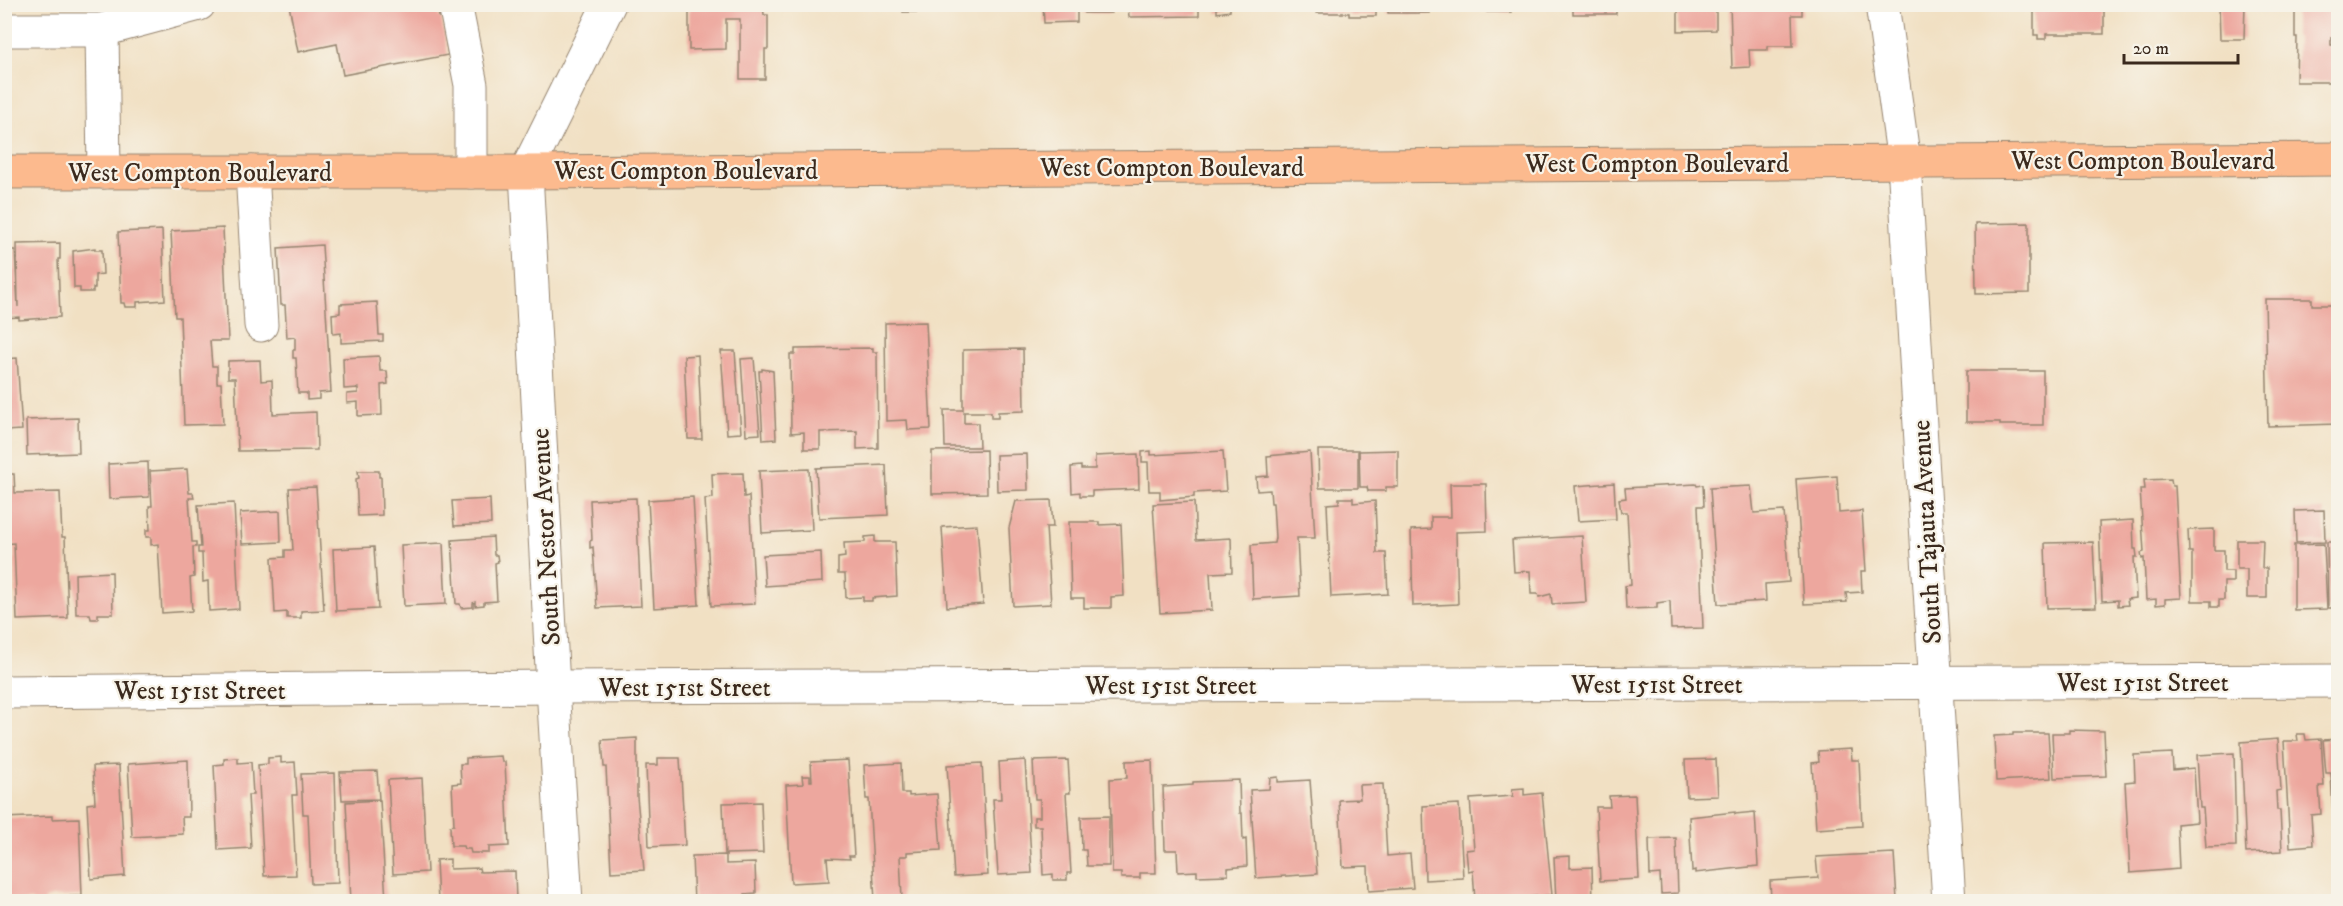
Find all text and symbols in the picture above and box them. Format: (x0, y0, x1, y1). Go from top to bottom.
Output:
scale bar (2124, 27, 2238, 65)
text: 20 m (2133, 38, 2169, 60)
street label: West Compton Boulevard (2010, 145, 2275, 178)
street label: West Compton Boulevard (1524, 148, 1789, 181)
street label: West Compton Boulevard (1039, 152, 1304, 185)
street label: West Compton Boulevard (553, 155, 818, 188)
street label: West Compton Boulevard (67, 157, 332, 190)
street label: South Tajauta Avenue (1905, 419, 1950, 645)
street label: South Nestor Avenue (524, 427, 569, 647)
street label: West 151st Street (2056, 667, 2229, 700)
street label: West 151st Street (1570, 669, 1743, 702)
street label: West 151st Street (1084, 670, 1257, 703)
street label: West 151st Street (598, 672, 771, 705)
street label: West 151st Street (113, 675, 286, 708)

